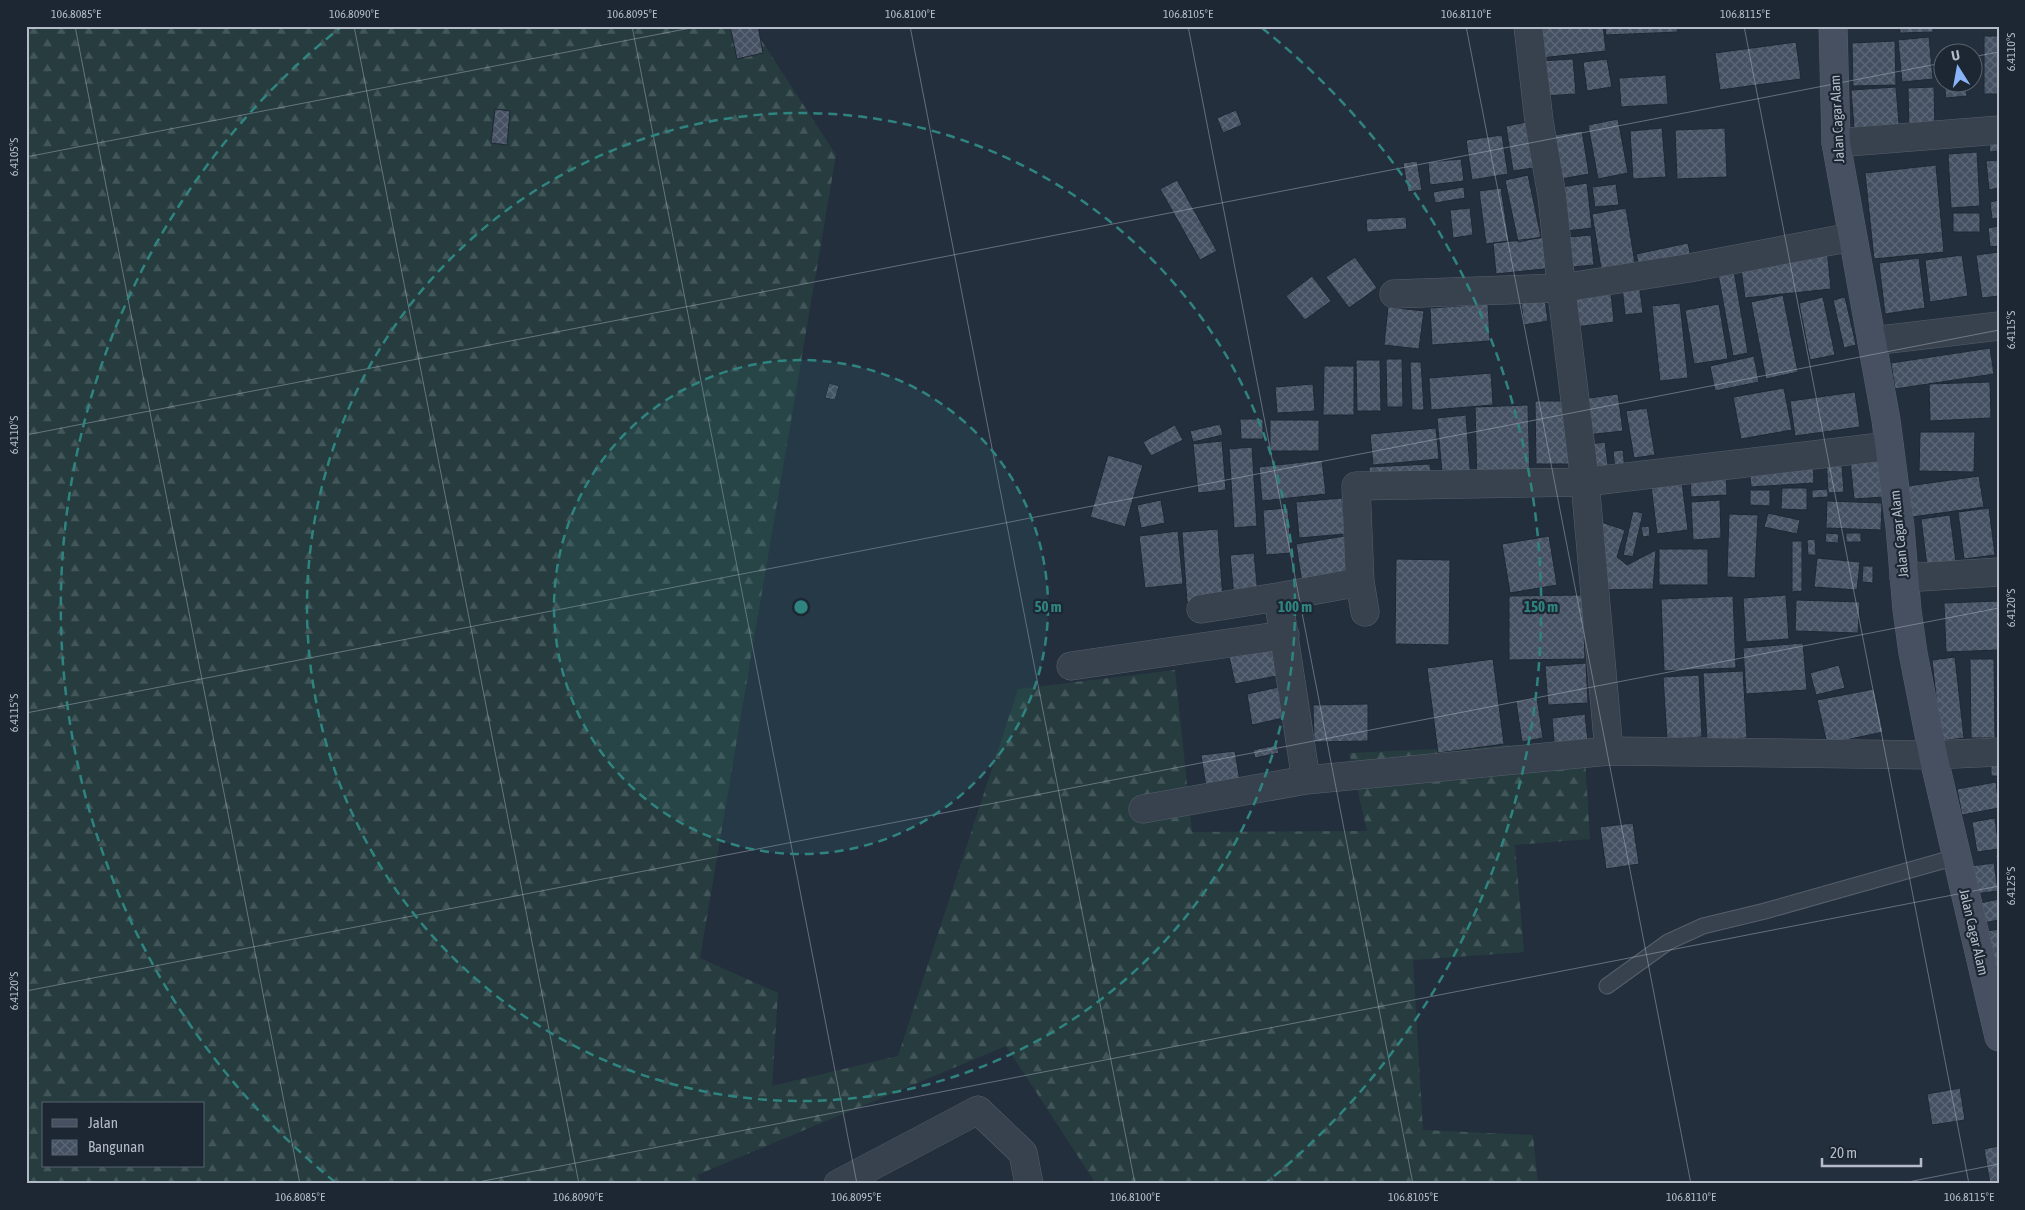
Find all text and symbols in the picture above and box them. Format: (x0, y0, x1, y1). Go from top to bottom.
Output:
text: 106.8085°E (51, 7, 101, 21)
text: 106.8090°E (329, 7, 379, 21)
text: 106.8095°E (607, 7, 657, 21)
text: 106.8100°E (885, 7, 935, 21)
text: 106.8105°E (1163, 7, 1213, 21)
text: 106.8110°E (1441, 7, 1491, 21)
text: 106.8115°E (1720, 7, 1770, 21)
text: 6.4110°S (2004, 33, 2018, 71)
north arrow (1932, 42, 1982, 92)
text: U (1950, 47, 1961, 64)
street label: Jalan Cagar Alam (1827, 75, 1847, 163)
text: 6.4105°S (7, 138, 21, 176)
text: 6.4115°S (2004, 311, 2018, 349)
text: 6.4110°S (7, 416, 21, 454)
street label: Jalan Cagar Alam (1886, 489, 1912, 579)
text: 6.4120°S (2004, 589, 2018, 627)
centre of rings (792, 598, 810, 616)
text: 50 m (1035, 598, 1062, 615)
text: 100 m (1278, 598, 1312, 615)
text: 150 m (1524, 598, 1558, 615)
text: 6.4115°S (7, 694, 21, 732)
text: 6.4125°S (2004, 867, 2018, 905)
street label: Jalan Cagar Alam (1956, 887, 1992, 977)
text: 6.4120°S (7, 972, 21, 1010)
legend (42, 1102, 205, 1168)
text: Jalan (88, 1114, 118, 1131)
scale bar (1822, 1135, 1921, 1167)
text: Bangunan (88, 1138, 145, 1155)
text: 20 m (1830, 1144, 1857, 1161)
text: 106.8085°E (275, 1190, 325, 1204)
text: 106.8090°E (553, 1190, 603, 1204)
text: 106.8095°E (831, 1190, 881, 1204)
text: 106.8100°E (1110, 1190, 1160, 1204)
text: 106.8105°E (1388, 1190, 1438, 1204)
text: 106.8110°E (1666, 1190, 1716, 1204)
text: 106.8115°E (1944, 1190, 1994, 1204)

